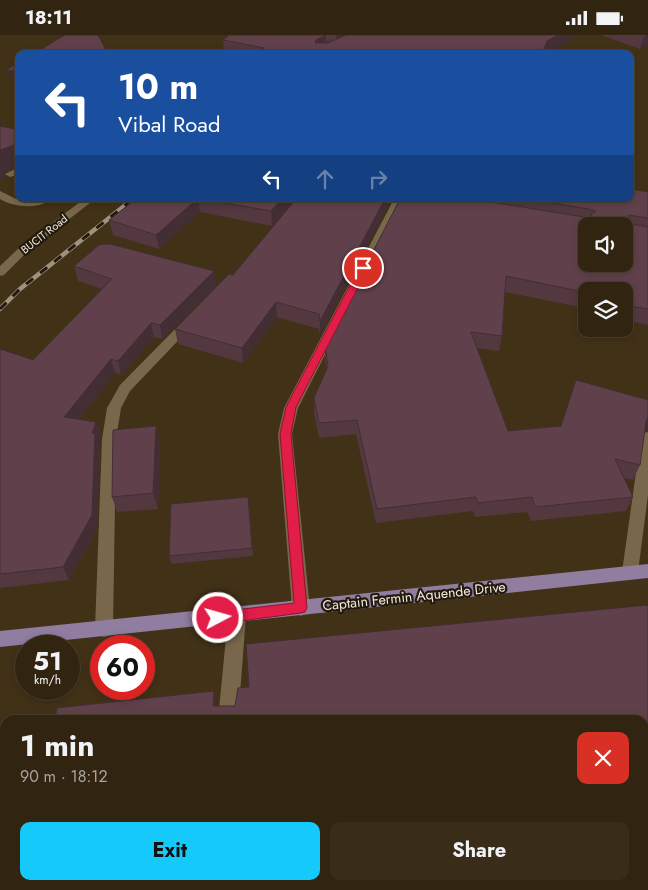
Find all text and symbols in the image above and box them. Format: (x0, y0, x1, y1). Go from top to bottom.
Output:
text: 18:11 (25, 4, 72, 31)
text: 10 m (118, 62, 198, 112)
icon: left (35, 70, 100, 135)
text: Vibal Road (118, 108, 220, 140)
icon: left (258, 165, 286, 193)
icon: ahead (311, 165, 339, 193)
icon: right (364, 165, 392, 193)
street label: BUCIT Road (17, 211, 71, 257)
map controls (578, 217, 633, 337)
button: sound (578, 217, 633, 272)
pin (342, 247, 384, 289)
icon: arrive (349, 254, 377, 282)
button: layers (578, 282, 633, 337)
street label: Captain Fermin Aquende Drive (321, 576, 507, 616)
position arrow (191, 591, 243, 643)
speed limit sign: 60 (90, 635, 155, 700)
text: 51 (33, 643, 62, 679)
text: km/h (34, 671, 61, 689)
text: 1 min (20, 724, 94, 767)
button: close (577, 732, 629, 784)
text: 90 m · 18:12 (20, 765, 108, 788)
button: Exit (20, 822, 320, 880)
button: Share (330, 822, 629, 880)

